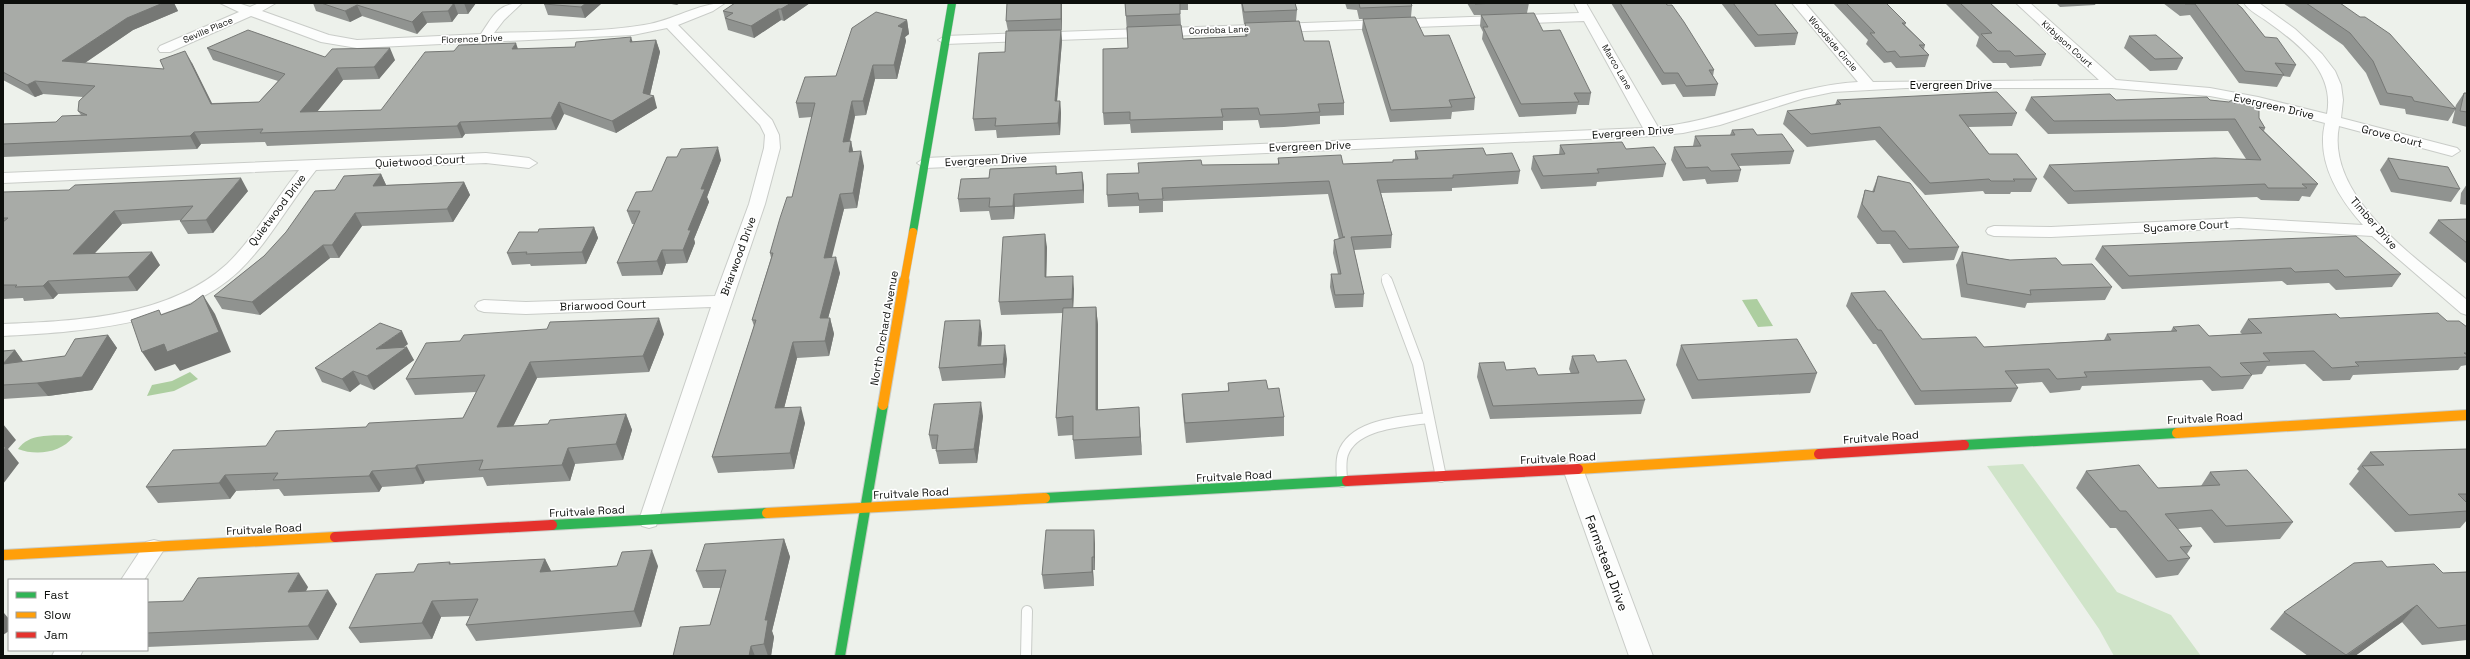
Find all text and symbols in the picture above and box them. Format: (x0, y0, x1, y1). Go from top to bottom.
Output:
street label: Seville Place (181, 14, 235, 46)
street label: Woodside Circle (1806, 14, 1860, 74)
street label: Kirbyson Court (2039, 18, 2095, 70)
street label: Cordoba Lane (1189, 23, 1249, 37)
street label: Florence Drive (441, 32, 503, 46)
street label: Marco Lane (1599, 42, 1635, 92)
street label: Evergreen Drive (1910, 78, 1992, 92)
street label: Evergreen Drive (2232, 90, 2316, 122)
street label: Evergreen Drive (1591, 122, 1675, 142)
street label: Grove Court (2360, 122, 2424, 150)
street label: Evergreen Drive (1269, 138, 1351, 154)
street label: Evergreen Drive (945, 151, 1027, 169)
street label: Quietwood Court (375, 152, 465, 170)
street label: Quietwood Drive (245, 171, 309, 249)
street label: Timber Drive (2347, 194, 2401, 252)
street label: Briarwood Drive (717, 215, 759, 297)
street label: Sycamore Court (2143, 217, 2229, 235)
street label: North Orchard Avenue (867, 269, 901, 387)
street label: Briarwood Court (559, 296, 647, 314)
street label: Fruitvale Road (2167, 409, 2243, 427)
street label: Fruitvale Road (1843, 427, 1919, 447)
street label: Fruitvale Road (1520, 449, 1596, 467)
street label: Fruitvale Road (1196, 467, 1272, 485)
street label: Fruitvale Road (873, 484, 949, 502)
street label: Fruitvale Road (549, 502, 625, 520)
street label: Farmstead Drive (1581, 513, 1632, 613)
street label: Fruitvale Road (226, 520, 302, 538)
legend (8, 579, 148, 651)
text: Fast (44, 587, 69, 603)
text: Slow (44, 607, 71, 623)
text: Jam (44, 627, 68, 643)

